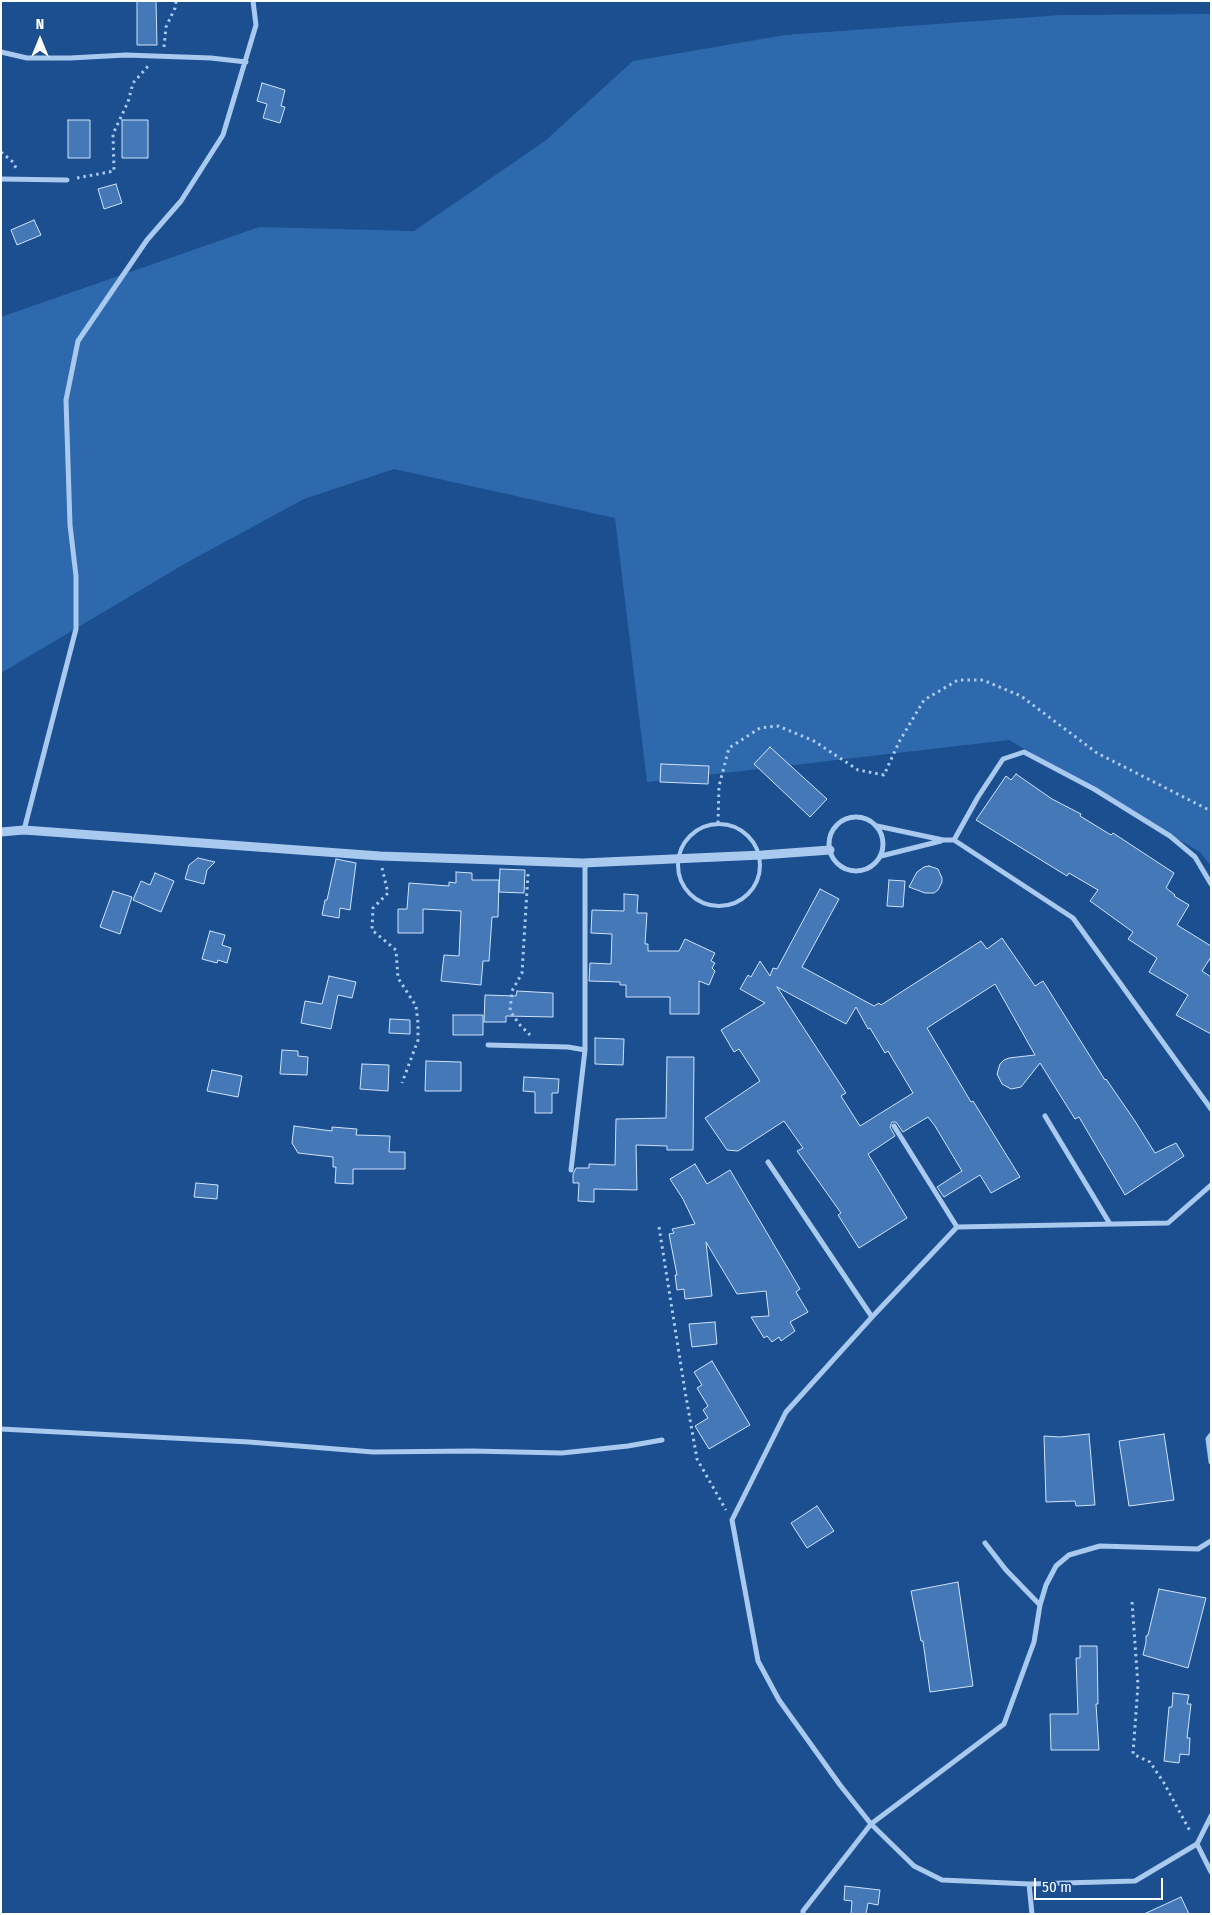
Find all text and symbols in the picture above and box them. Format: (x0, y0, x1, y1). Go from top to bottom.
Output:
north arrow (15, 15, 65, 65)
text: N (36, 16, 44, 33)
scale bar (1037, 1868, 1166, 1900)
text: 50 m (1042, 1878, 1072, 1896)

